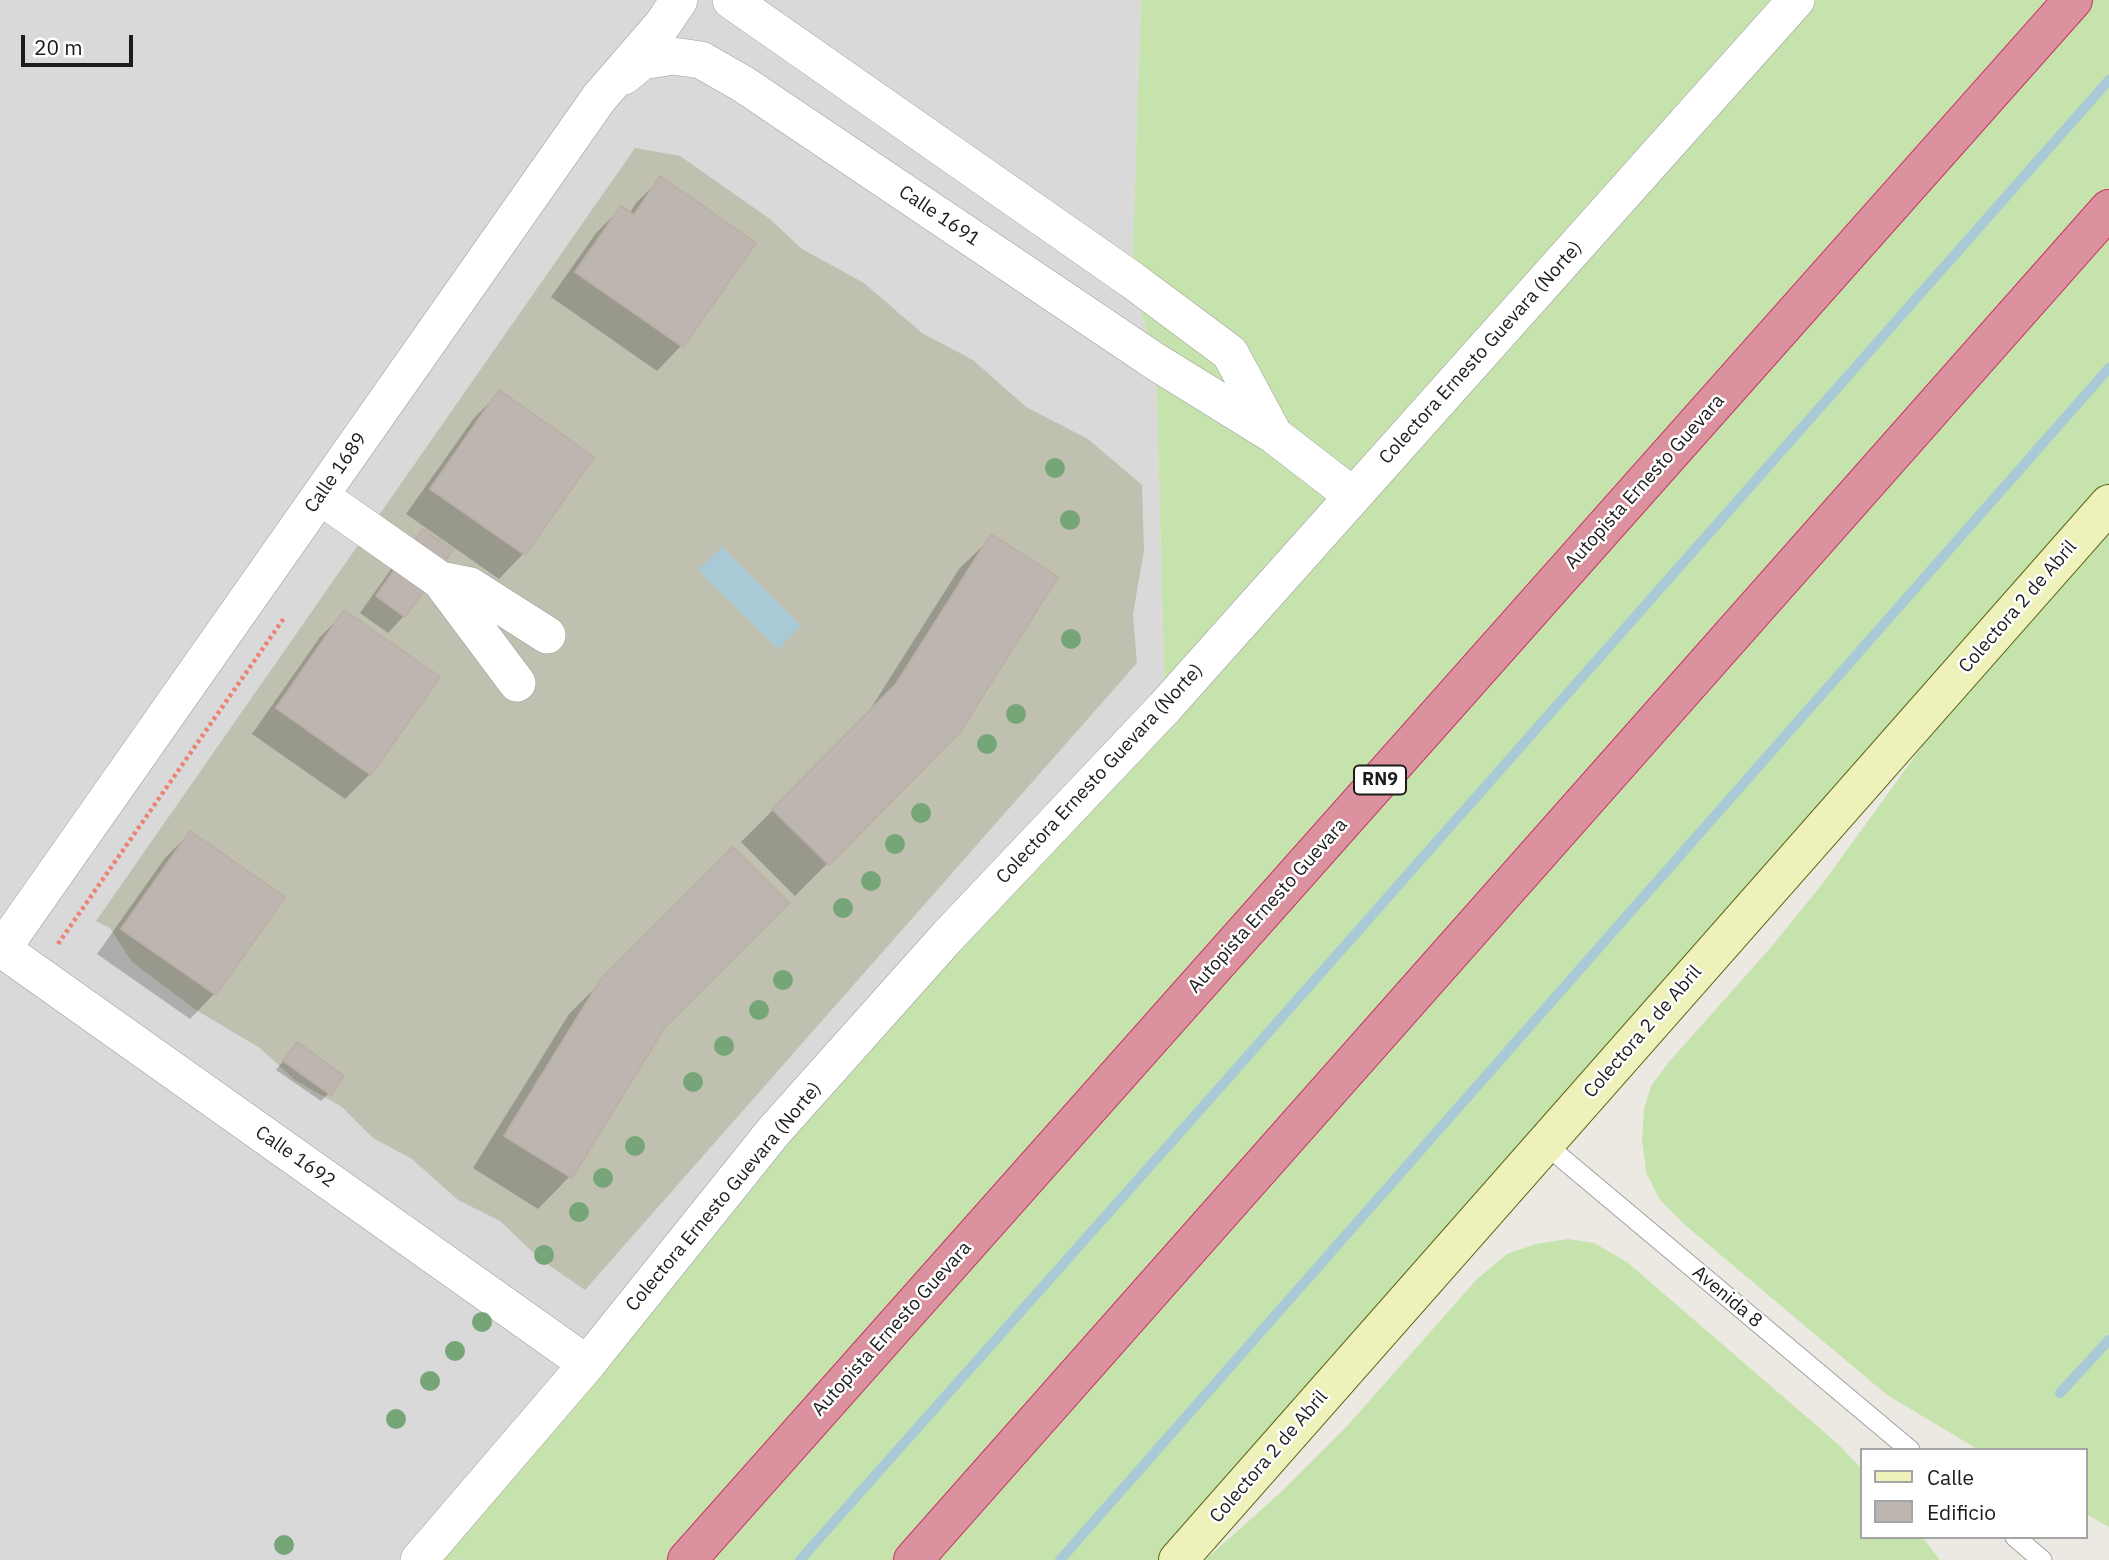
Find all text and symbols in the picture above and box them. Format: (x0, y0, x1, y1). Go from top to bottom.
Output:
scale bar (24, 21, 136, 65)
text: 20 m (34, 33, 83, 61)
street label: Calle 1691 (894, 181, 984, 251)
street label: Colectora Ernesto Guevara (Norte) (1375, 237, 1587, 469)
street label: Autopista Ernesto Guevara (1561, 390, 1729, 574)
street label: Calle 1689 (300, 428, 372, 518)
street label: Colectora 2 de Abril (1954, 536, 2082, 678)
street label: Colectora Ernesto Guevara (Norte) (992, 659, 1208, 889)
road number: RN9 (1354, 766, 1406, 794)
street label: Autopista Ernesto Guevara (1184, 814, 1352, 998)
street label: Colectora 2 de Abril (1579, 961, 1707, 1103)
street label: Colectora Ernesto Guevara (Norte) (621, 1078, 827, 1316)
street label: Calle 1692 (250, 1121, 340, 1193)
street label: Autopista Ernesto Guevara (808, 1237, 976, 1421)
street label: Avenida 8 (1687, 1261, 1767, 1333)
street label: Colectora 2 de Abril (1205, 1386, 1333, 1528)
legend (1860, 1448, 2088, 1539)
text: Calle (1927, 1463, 1974, 1491)
text: Edificio (1927, 1498, 1996, 1526)

